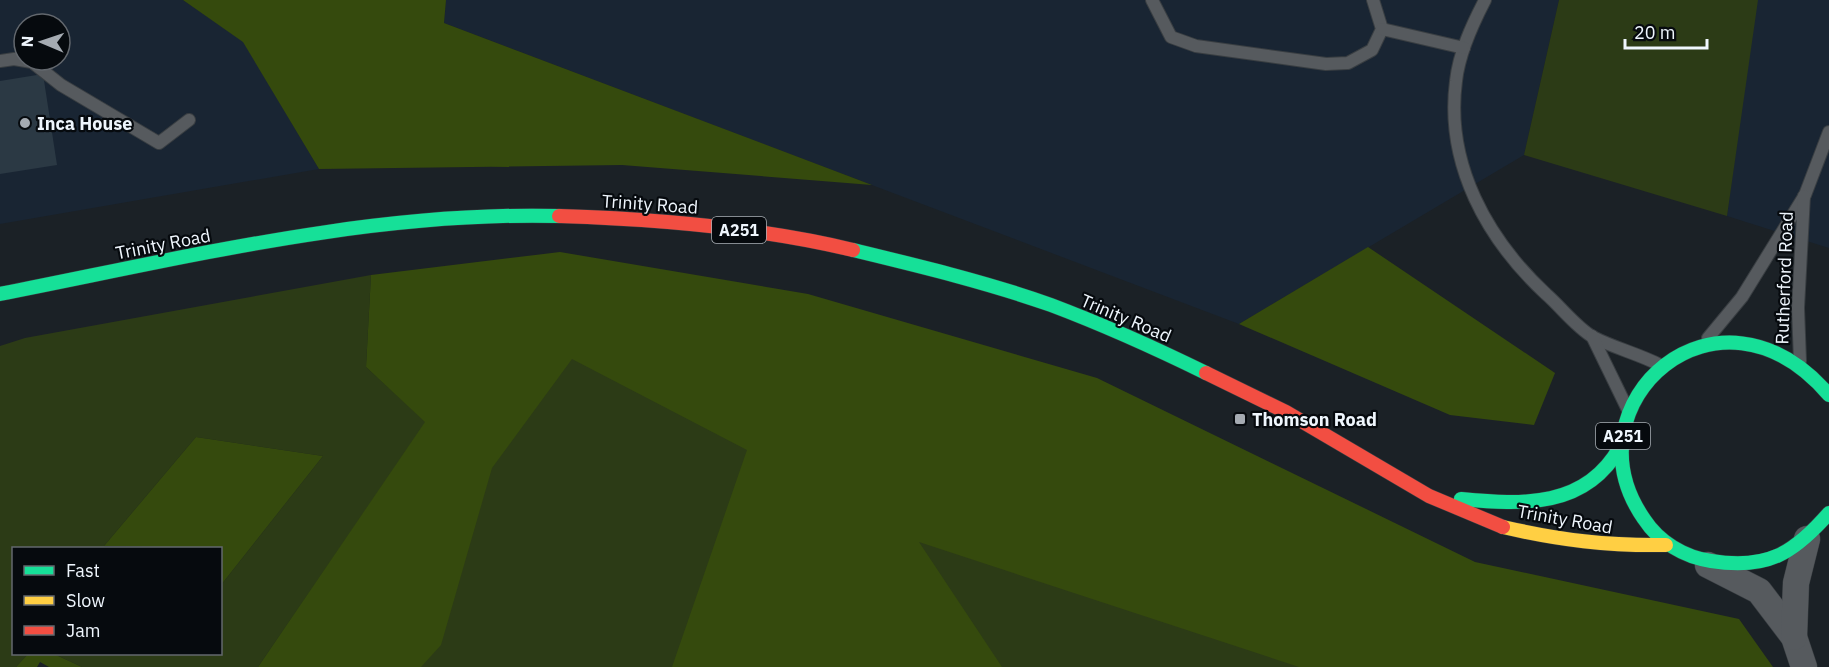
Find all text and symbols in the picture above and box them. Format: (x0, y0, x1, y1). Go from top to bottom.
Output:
north arrow (12, 12, 72, 72)
scale bar (1625, 12, 1708, 50)
text: 20 m (1634, 21, 1676, 44)
text: N (17, 35, 37, 48)
place label: Inca House (37, 112, 132, 135)
marker: Inca House (18, 116, 32, 130)
street label: Trinity Road (601, 189, 699, 219)
street label: Rutherford Road (1770, 211, 1798, 345)
road number: A251 (712, 217, 766, 243)
street label: Trinity Road (114, 224, 212, 264)
street label: Trinity Road (1077, 289, 1175, 347)
place label: Thomson Road (1252, 408, 1377, 431)
marker: Thomson Road (1233, 412, 1247, 426)
road number: A251 (1596, 423, 1650, 449)
street label: Trinity Road (1516, 499, 1614, 539)
legend (12, 547, 222, 655)
text: Fast (66, 559, 100, 582)
text: Slow (66, 589, 105, 612)
text: Jam (66, 619, 101, 642)

